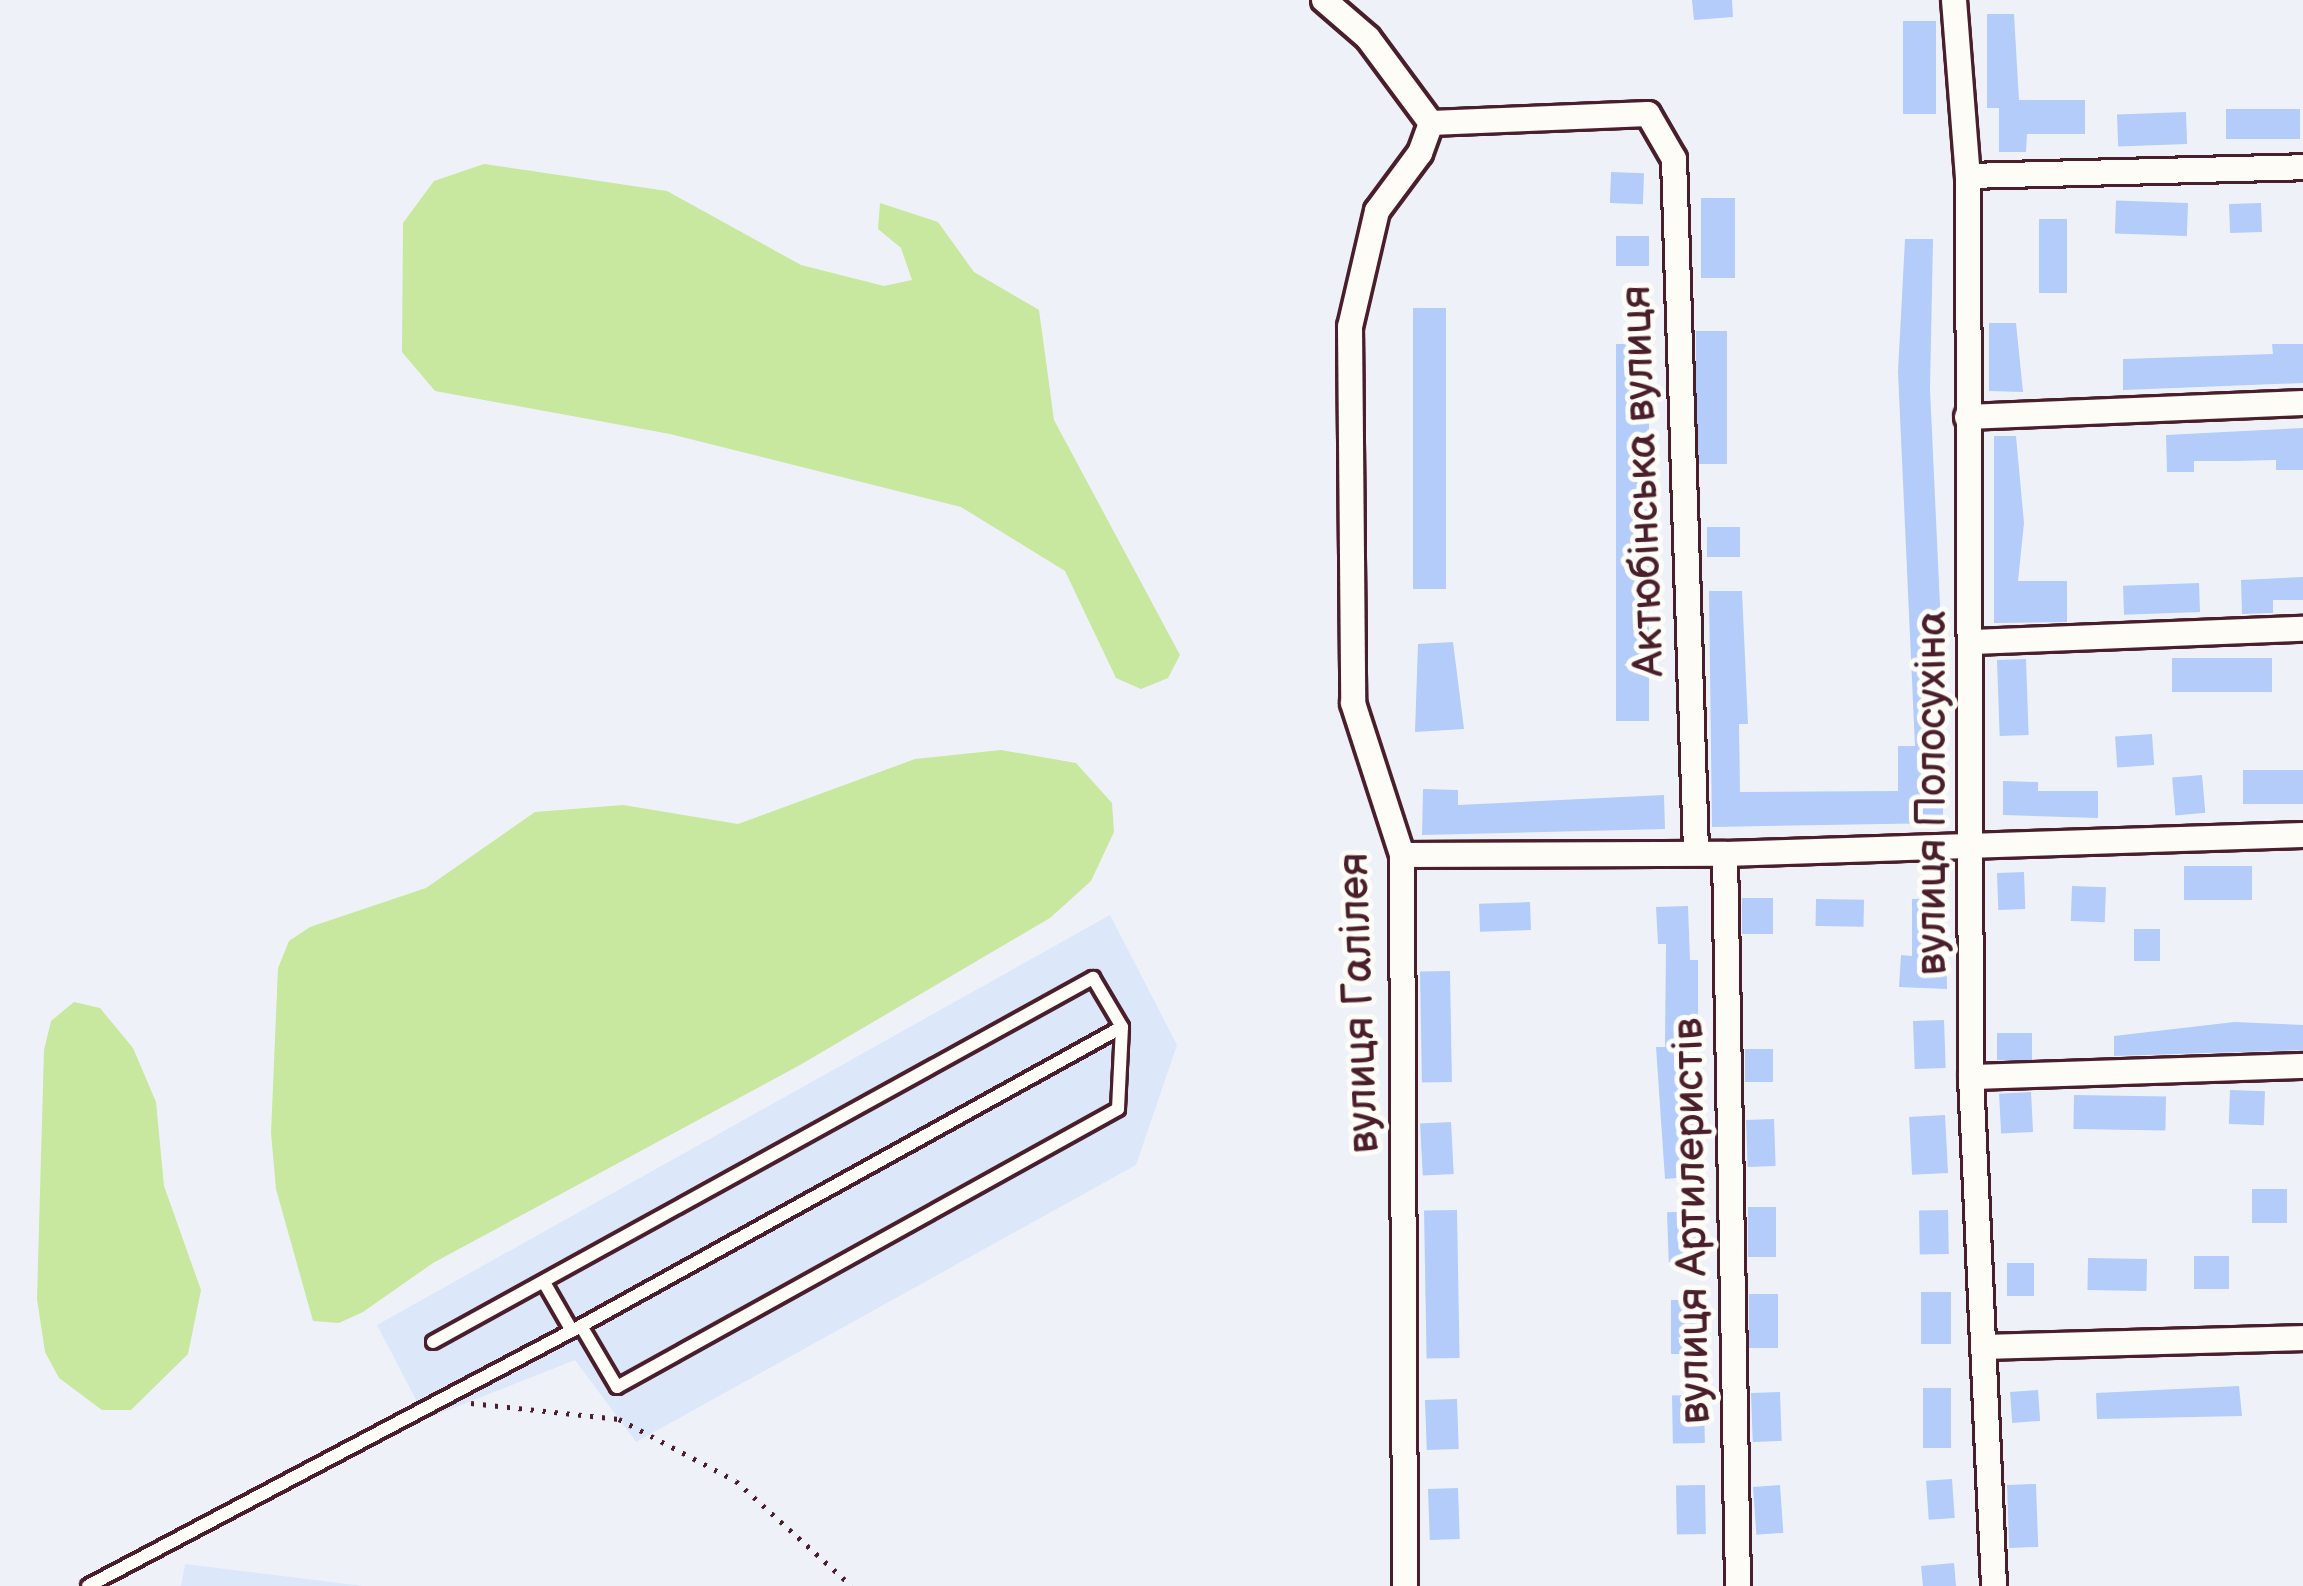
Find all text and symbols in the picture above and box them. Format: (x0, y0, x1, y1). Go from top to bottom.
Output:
street label: Актюбінська вулиця (1612, 284, 1676, 678)
street label: вулиця Полосухіна (1908, 611, 1958, 975)
street label: вулиця Галілея (1330, 852, 1390, 1154)
street label: вулиця Артилеристів (1664, 1018, 1722, 1424)

